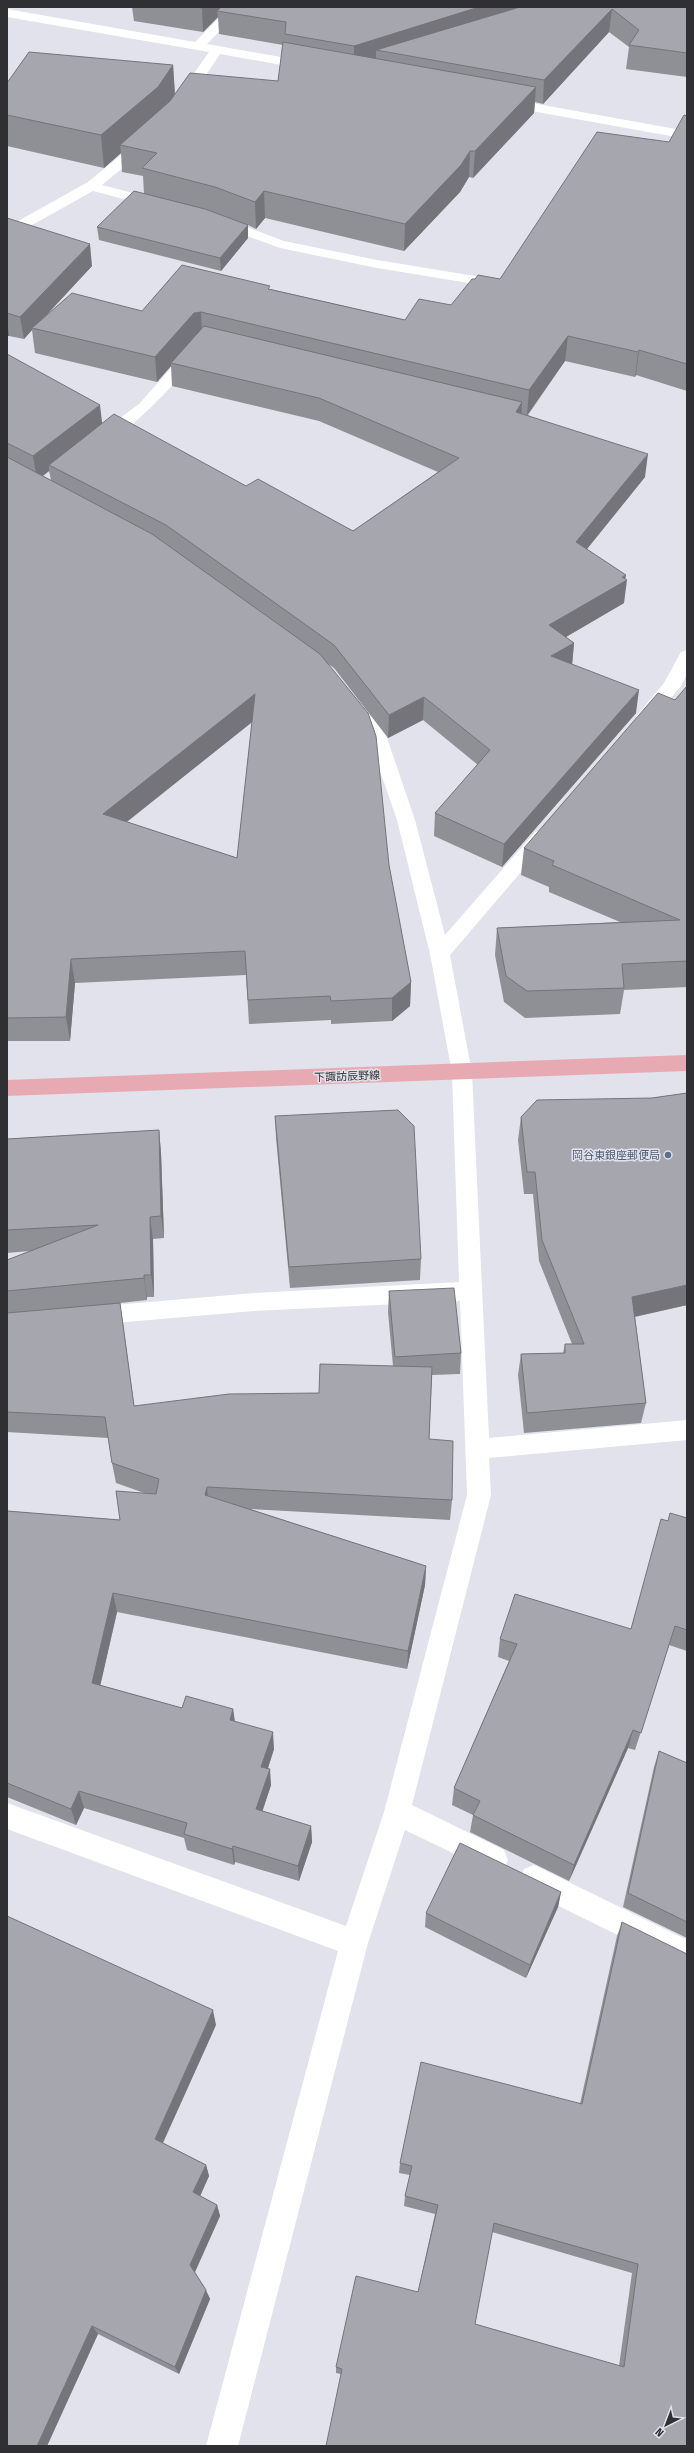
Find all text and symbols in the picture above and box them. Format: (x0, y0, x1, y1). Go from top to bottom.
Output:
street label: 下諏訪辰野線 (314, 1069, 380, 1084)
place label: 岡谷東銀座郵便局 (572, 1149, 660, 1162)
marker: 岡谷東銀座郵便局 (663, 1150, 673, 1160)
north arrow (646, 2405, 686, 2445)
text: N (653, 2425, 666, 2439)

